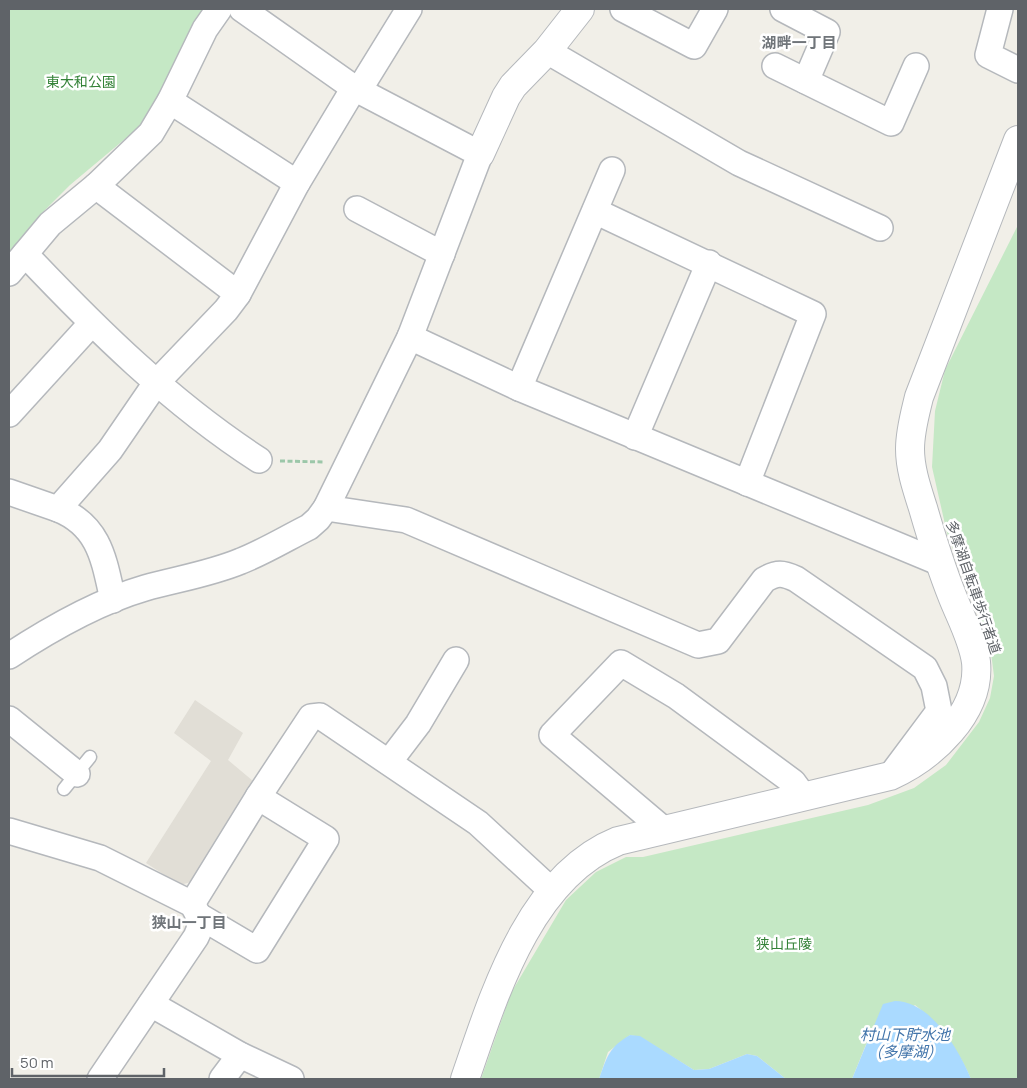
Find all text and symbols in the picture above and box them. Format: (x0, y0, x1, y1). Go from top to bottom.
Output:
district label: 湖畔一丁目 (761, 32, 837, 53)
park label: 東大和公園 (46, 72, 116, 91)
street label: 多摩湖自転車歩行者道 (942, 518, 1006, 656)
district label: 狭山一丁目 (151, 912, 227, 933)
park label: 狭山丘陵 (756, 934, 812, 953)
water label: 村山下貯水池 (多摩湖) (860, 1024, 952, 1062)
scale bar (12, 1046, 165, 1078)
text: 50 m (20, 1052, 54, 1073)

